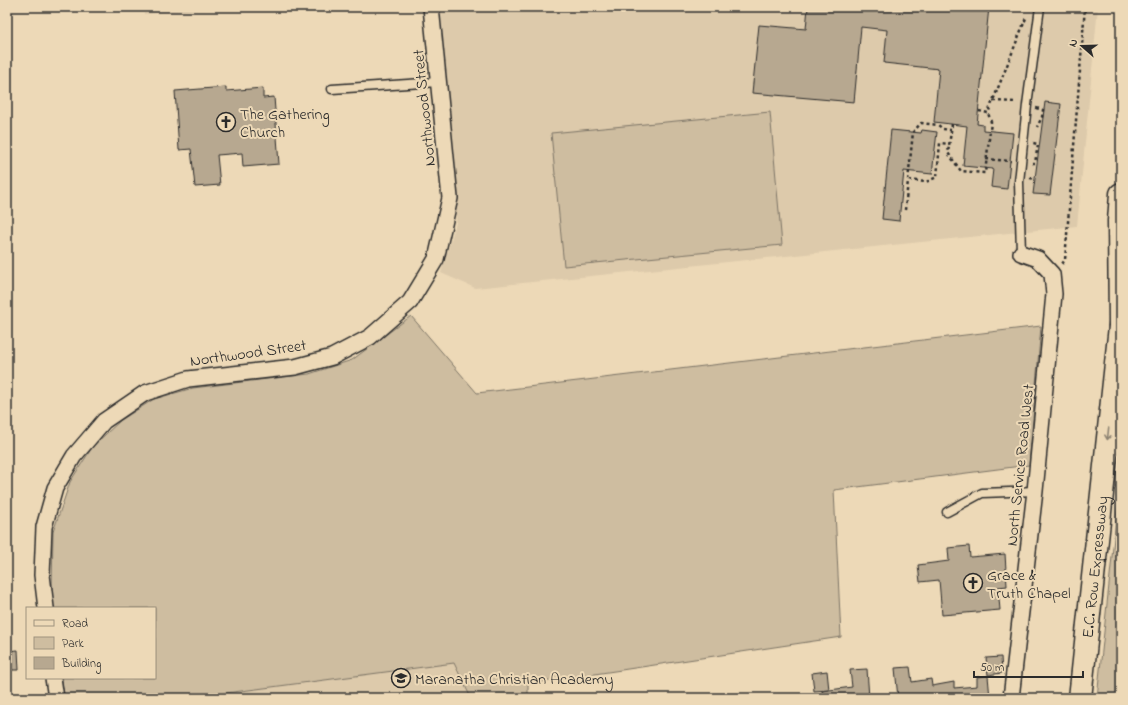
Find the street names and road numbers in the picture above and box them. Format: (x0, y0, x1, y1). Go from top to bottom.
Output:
street label: Northwood Street (407, 48, 443, 167)
street label: Northwood Street (188, 334, 309, 374)
street label: North Service Road West (1001, 382, 1041, 547)
street label: E.C. Row Expressway (1077, 495, 1116, 639)

